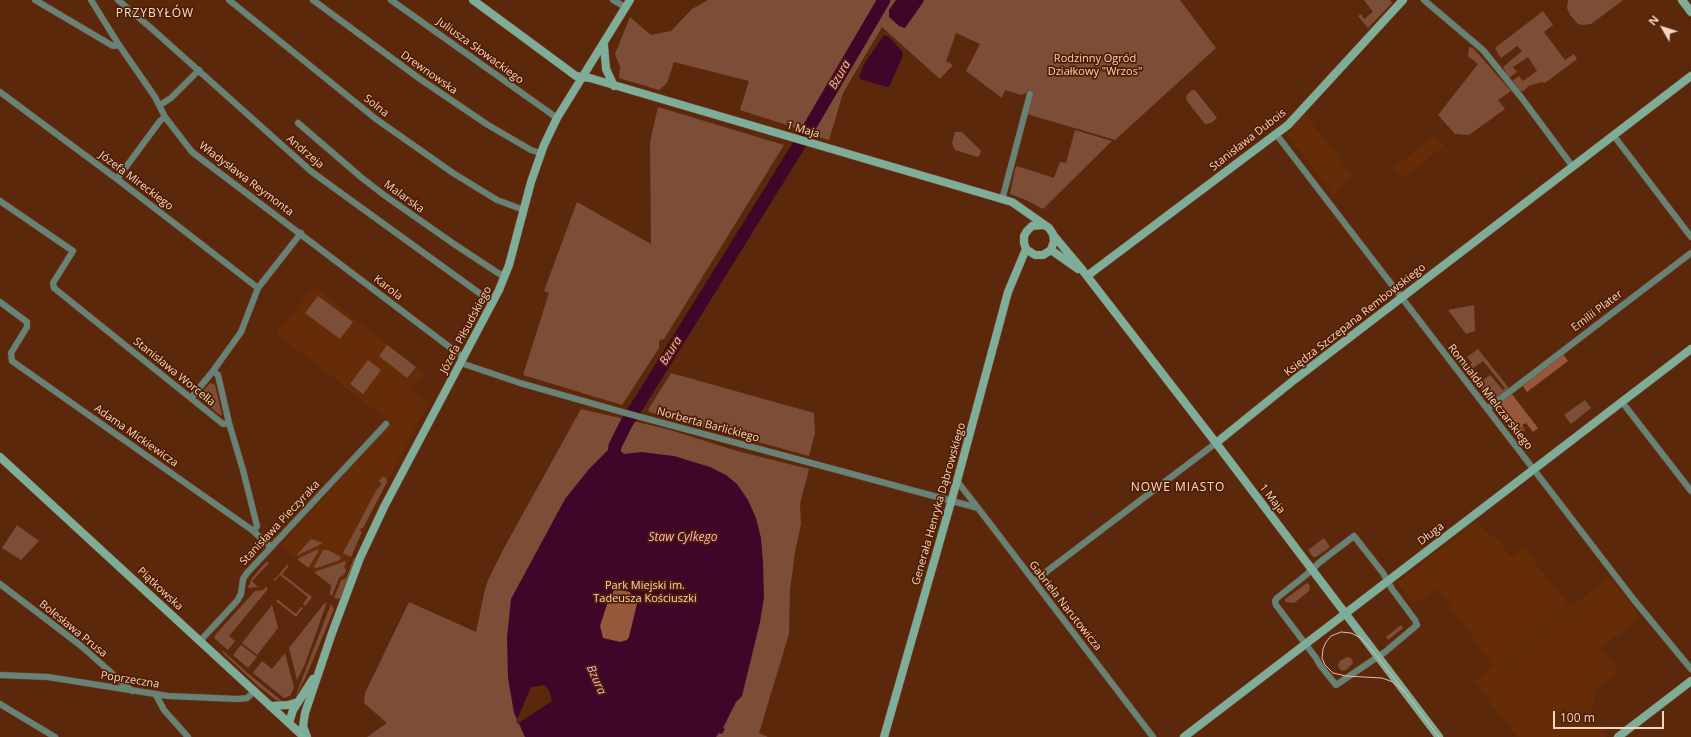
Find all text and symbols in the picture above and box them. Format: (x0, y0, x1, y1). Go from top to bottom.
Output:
district label: PRZYBYŁÓW (116, 7, 194, 21)
north arrow (1643, 8, 1683, 48)
text: N (1645, 12, 1662, 28)
street label: Juliusza Słowackiego (434, 15, 526, 87)
street label: Drewnowska (398, 49, 460, 97)
park label: Rodzinny Ogród Działkowy "Wrzos" (1048, 52, 1142, 78)
water label: Bzura (826, 58, 854, 92)
street label: Solna (361, 92, 391, 120)
street label: Stanisława Dubois (1207, 106, 1289, 174)
street label: 1 Maja (785, 119, 821, 141)
street label: Andrzeja (283, 132, 327, 172)
street label: Władysława Reymonta (196, 139, 296, 219)
street label: Józefa Mireckiego (96, 149, 176, 213)
street label: Malarska (381, 178, 427, 216)
street label: Księdza Szczepana Rembowskiego (1282, 261, 1428, 379)
street label: Karola (371, 273, 405, 303)
street label: Józefa Piłsudskiego (437, 284, 495, 376)
street label: Emilii Plater (1569, 288, 1625, 334)
water label: Bzura (657, 334, 685, 368)
street label: Stanisława Worcella (130, 335, 218, 409)
street label: Romualda Mielczarskiego (1445, 342, 1535, 452)
street label: Adama Mickiewicza (91, 402, 181, 470)
street label: Norberta Barlickiego (655, 405, 761, 445)
street label: Generała Henryka Dąbrowskiego (909, 421, 969, 587)
street label: Stanisława Pieczyraka (237, 478, 323, 568)
district label: NOWE MIASTO (1131, 481, 1225, 495)
street label: 1 Maja (1256, 482, 1288, 516)
street label: Długa (1415, 520, 1447, 548)
water label: Staw Cylkego (649, 531, 717, 545)
street label: Gabriela Narutowicza (1026, 559, 1104, 653)
street label: Piątkowska (134, 565, 186, 613)
park label: Park Miejski im. Tadeusza Kościuszki (593, 579, 697, 605)
street label: Bolesława Prusa (36, 598, 110, 660)
water label: Bzura (583, 663, 609, 697)
street label: Poprzeczna (100, 669, 160, 691)
scale bar (1555, 703, 1666, 729)
text: 100 m (1560, 709, 1595, 726)

